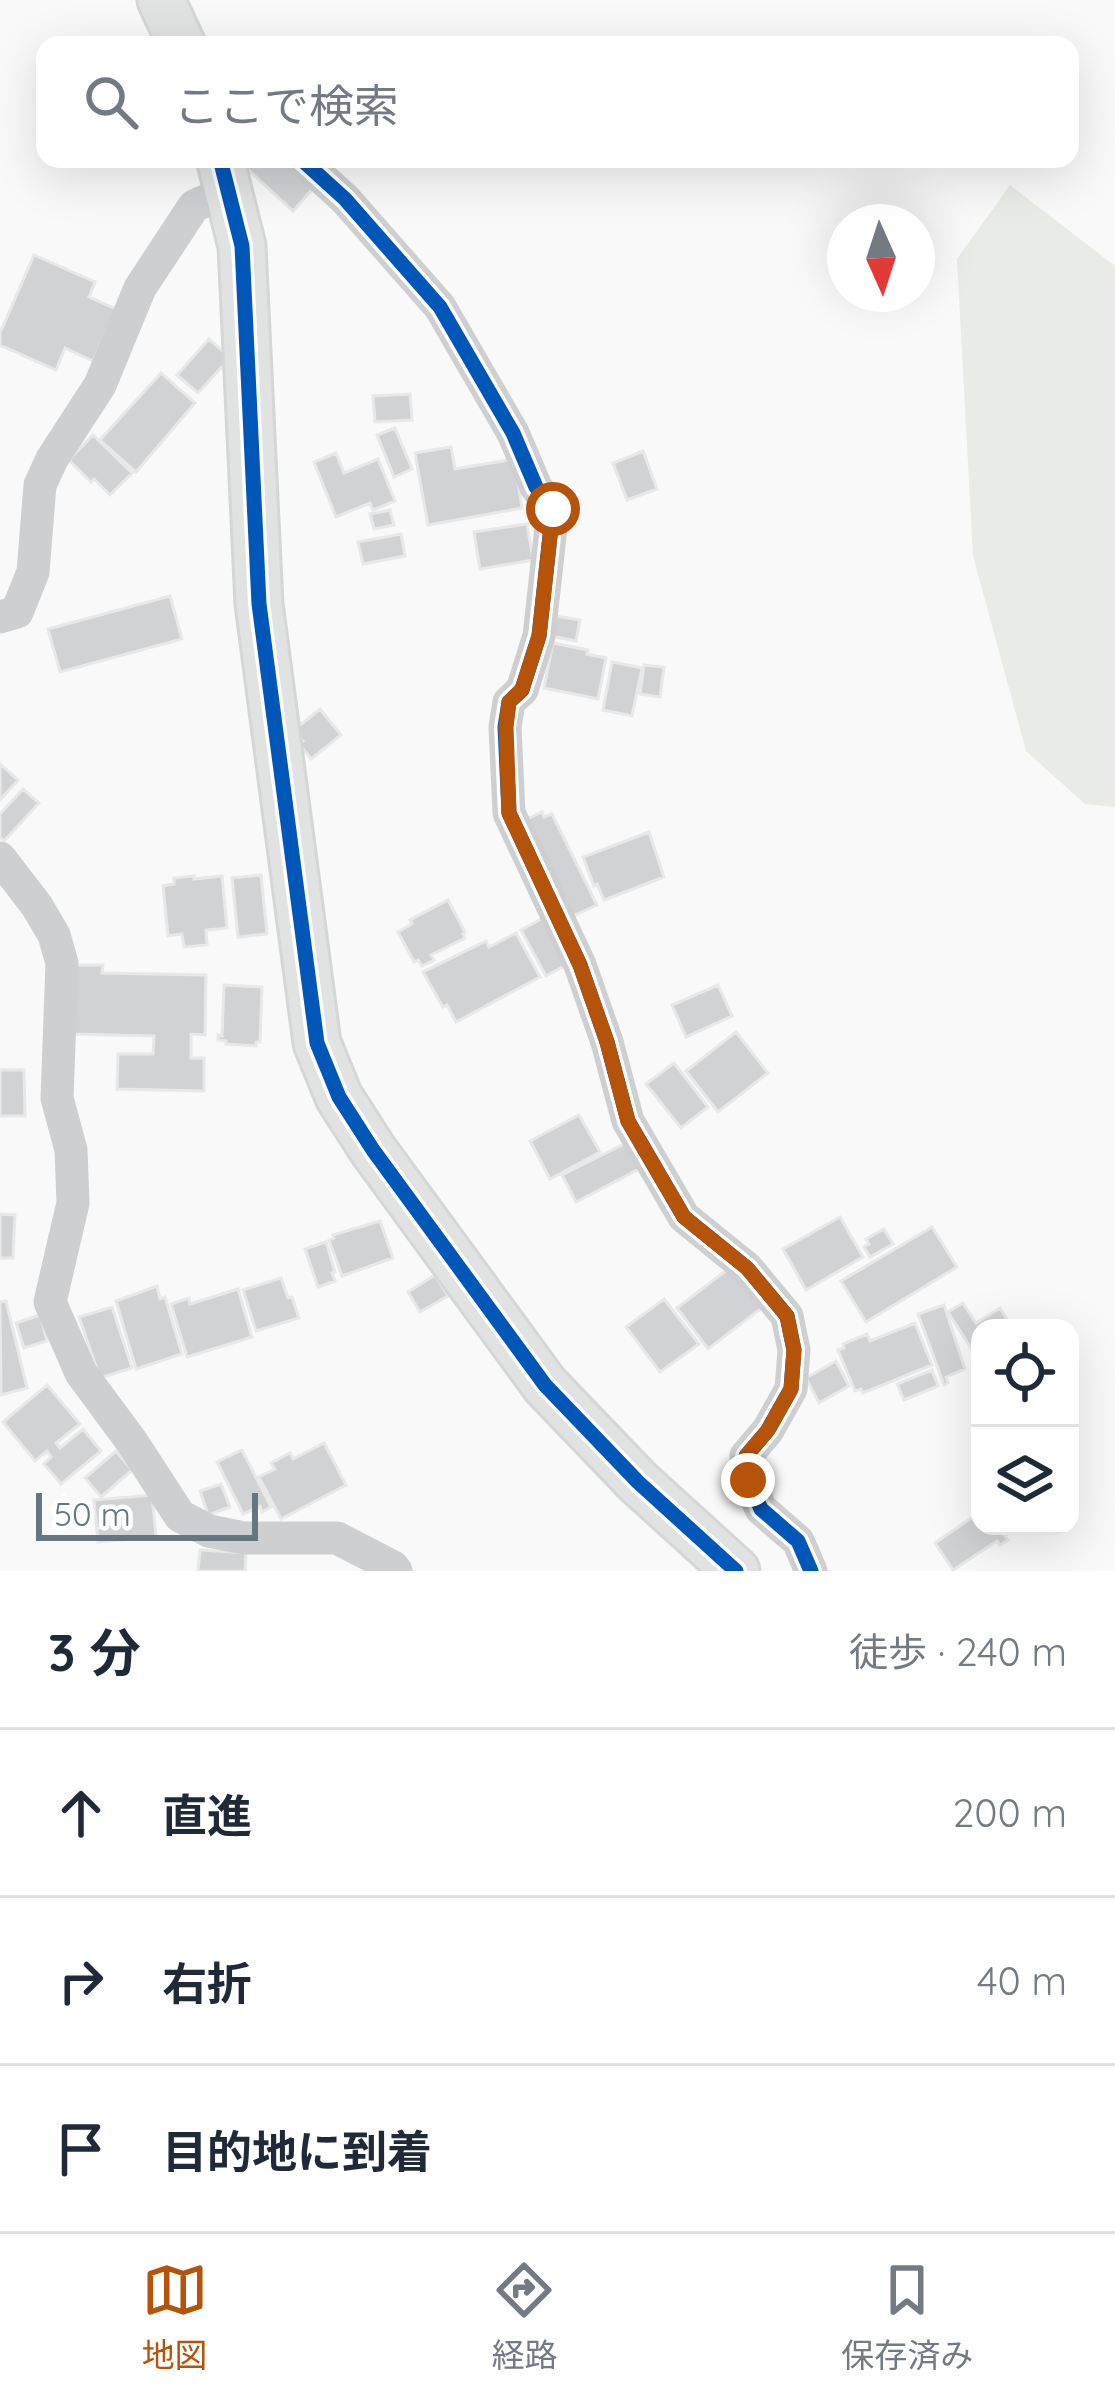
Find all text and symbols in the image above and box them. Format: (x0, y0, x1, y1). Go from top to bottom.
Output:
search box (36, 36, 1079, 168)
icon: search (78, 69, 144, 135)
text: ここで検索 (174, 77, 399, 133)
north arrow (827, 204, 935, 312)
route start (526, 482, 580, 536)
map controls (971, 1319, 1079, 1535)
button: locate (971, 1319, 1079, 1427)
button: layers (971, 1427, 1079, 1535)
route end (721, 1453, 775, 1507)
scale bar (36, 1487, 258, 1540)
text: 50 m (54, 1493, 131, 1534)
text: 3 分 (48, 1620, 141, 1684)
text: 徒歩 · 240 m (849, 1627, 1067, 1676)
icon: ahead (48, 1780, 114, 1846)
text: 直進 (162, 1787, 252, 1843)
text: 200 m (953, 1788, 1067, 1837)
icon: right (48, 1948, 114, 2014)
text: 右折 (162, 1955, 252, 2011)
text: 40 m (977, 1956, 1067, 2005)
icon: arrive (48, 2116, 114, 2182)
text: 目的地に到着 (162, 2123, 432, 2179)
tab: 地図 (142, 2257, 208, 2377)
tab: 経路 (491, 2257, 557, 2377)
tab: 保存済み (841, 2257, 973, 2377)

